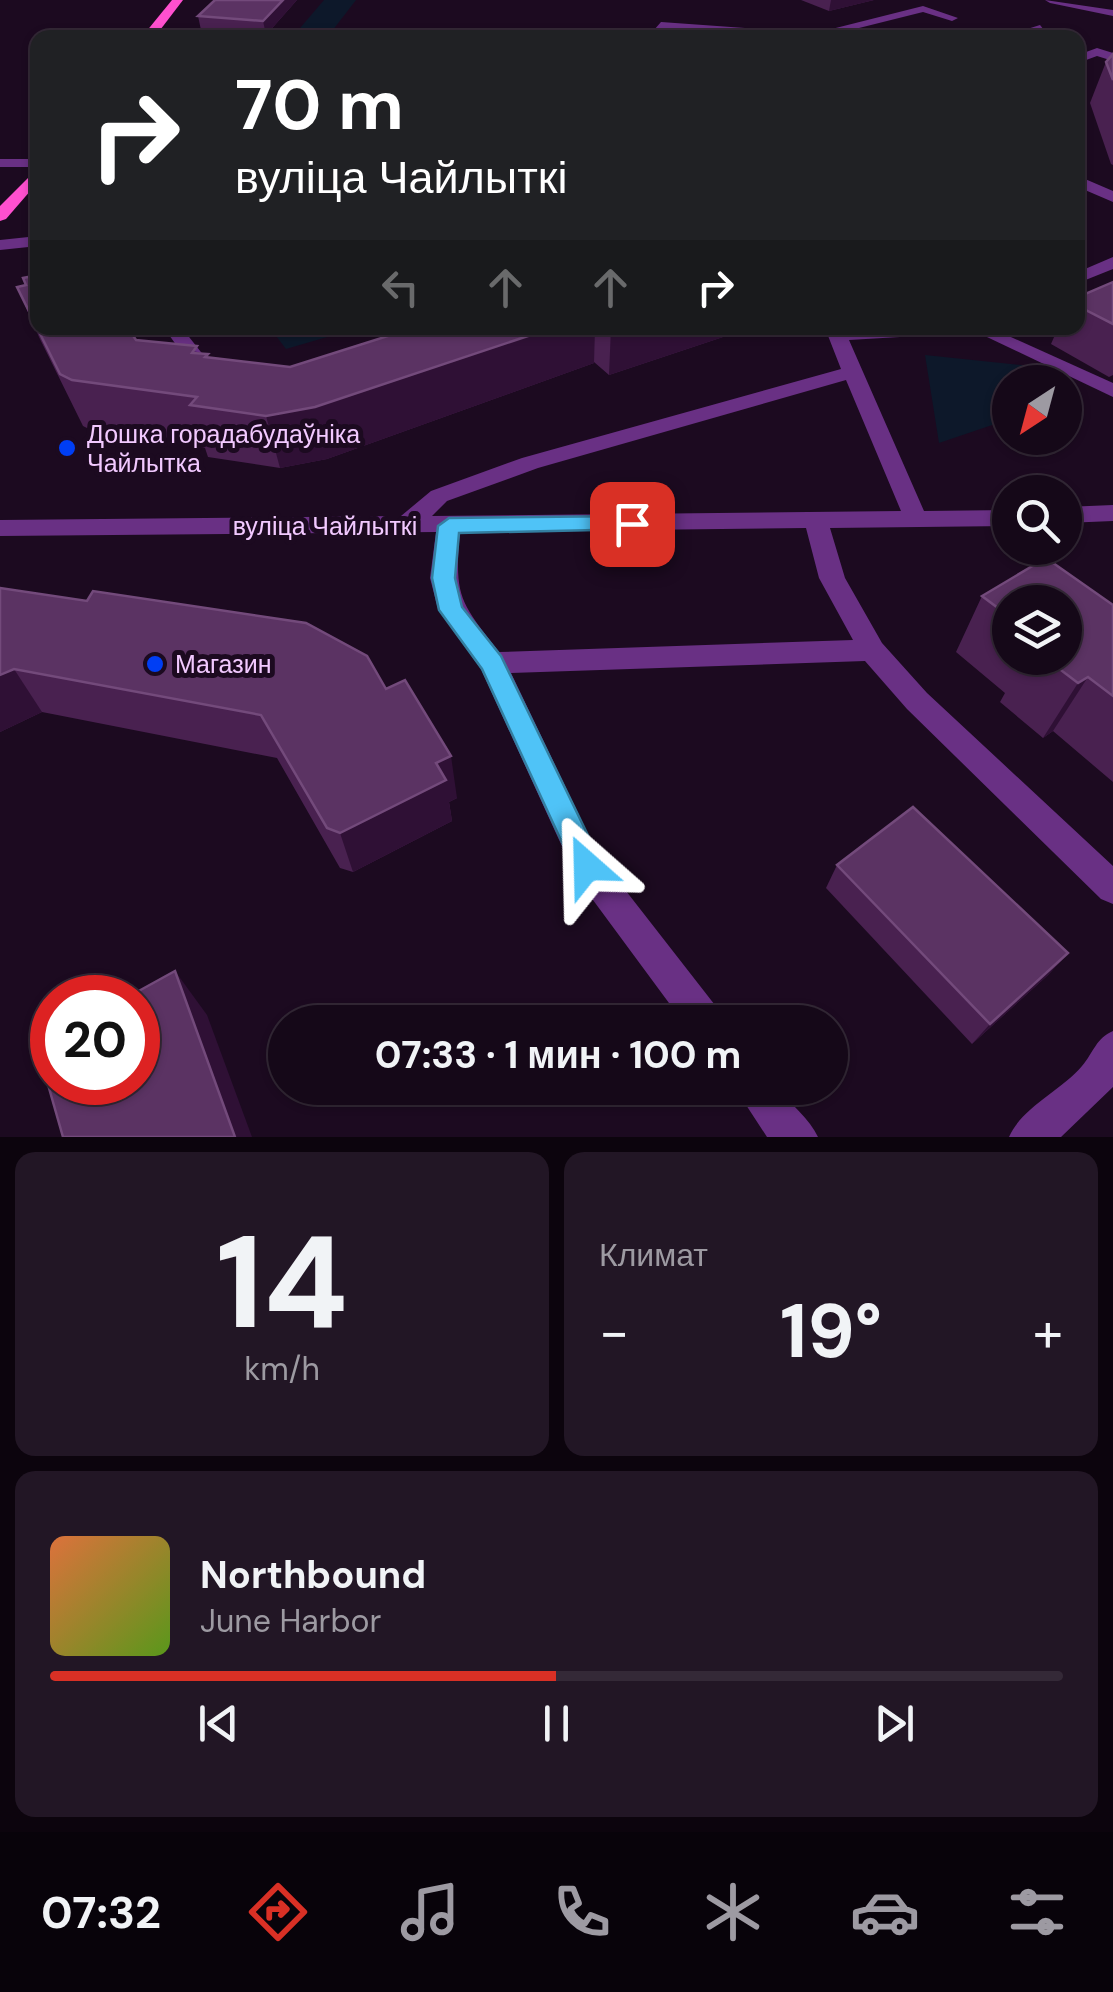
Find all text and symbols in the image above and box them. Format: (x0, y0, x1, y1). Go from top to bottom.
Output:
text: 70 m (235, 60, 404, 151)
icon: right (70, 70, 200, 200)
text: вуліца Чайлыткі (235, 148, 568, 207)
icon: left (373, 260, 428, 315)
icon: ahead (478, 260, 533, 315)
icon: ahead (583, 260, 638, 315)
icon: right (688, 260, 743, 315)
north arrow (992, 365, 1082, 455)
map controls (992, 365, 1082, 675)
place label: Дошка горадабудаўніка Чайлытка (87, 418, 360, 480)
marker: Дошка горадабудаўніка Чайлытка (56, 437, 78, 459)
button: search (992, 475, 1082, 565)
pin (590, 482, 675, 567)
icon: arrive (605, 497, 660, 552)
street label: вуліца Чайлыткі (233, 510, 417, 543)
button: layers (992, 585, 1082, 675)
place label: Магазин (175, 648, 271, 681)
marker: Магазин (144, 653, 166, 675)
position arrow (535, 814, 639, 918)
speed limit sign: 20 (30, 975, 160, 1105)
text: 07:33 · 1 мин · 100 m (375, 1030, 741, 1080)
text: 14 (216, 1198, 348, 1367)
text: Климат (599, 1234, 708, 1276)
text: 19° (780, 1283, 882, 1380)
text: − (599, 1296, 629, 1368)
text: + (1033, 1296, 1063, 1368)
text: km/h (244, 1348, 320, 1390)
text: Northbound (200, 1550, 426, 1600)
text: June Harbor (200, 1600, 381, 1642)
icon: previous (191, 1696, 246, 1751)
icon: pause (529, 1696, 584, 1751)
icon: next (867, 1696, 922, 1751)
icon: directions (243, 1877, 313, 1947)
icon: music (395, 1877, 465, 1947)
icon: phone (547, 1877, 617, 1947)
icon: climate (698, 1877, 768, 1947)
icon: car (850, 1877, 920, 1947)
icon: filters (1002, 1877, 1072, 1947)
text: 07:32 (41, 1883, 161, 1942)

